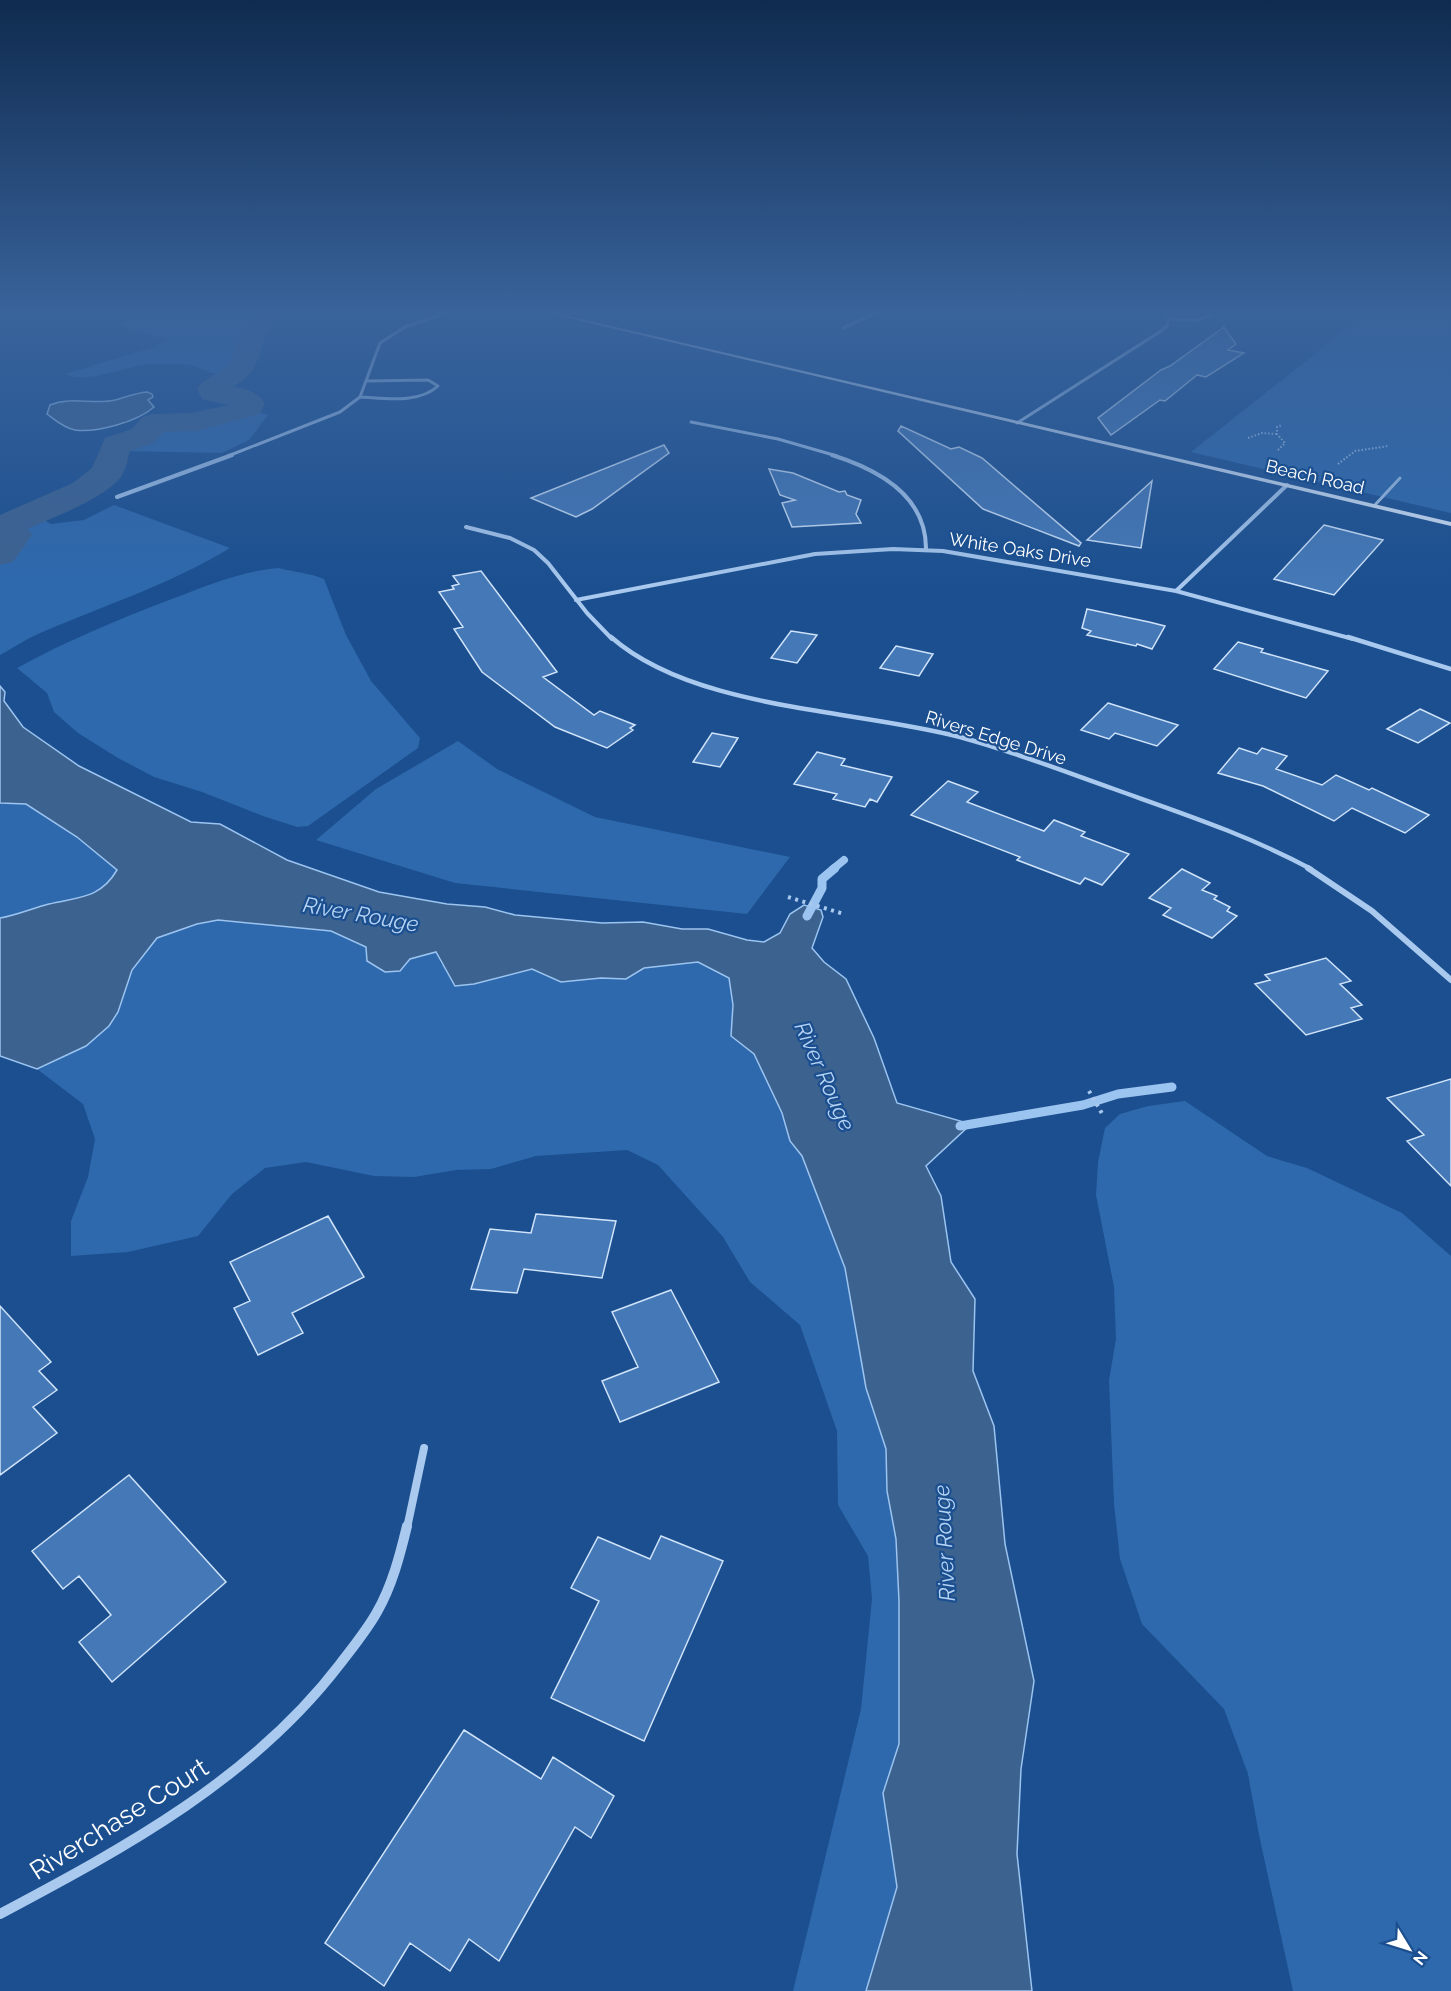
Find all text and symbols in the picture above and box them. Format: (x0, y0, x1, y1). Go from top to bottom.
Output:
street label: Beach Road (1264, 455, 1366, 498)
street label: White Oaks Drive (948, 528, 1093, 571)
street label: Rivers Edge Drive (923, 706, 1070, 769)
water label: River Rouge (301, 891, 421, 937)
water label: River Rouge (789, 1017, 861, 1135)
water label: River Rouge (928, 1484, 960, 1602)
street label: Riverchase Court (24, 1752, 214, 1886)
north arrow (1379, 1919, 1439, 1979)
text: N (1409, 1947, 1432, 1969)

